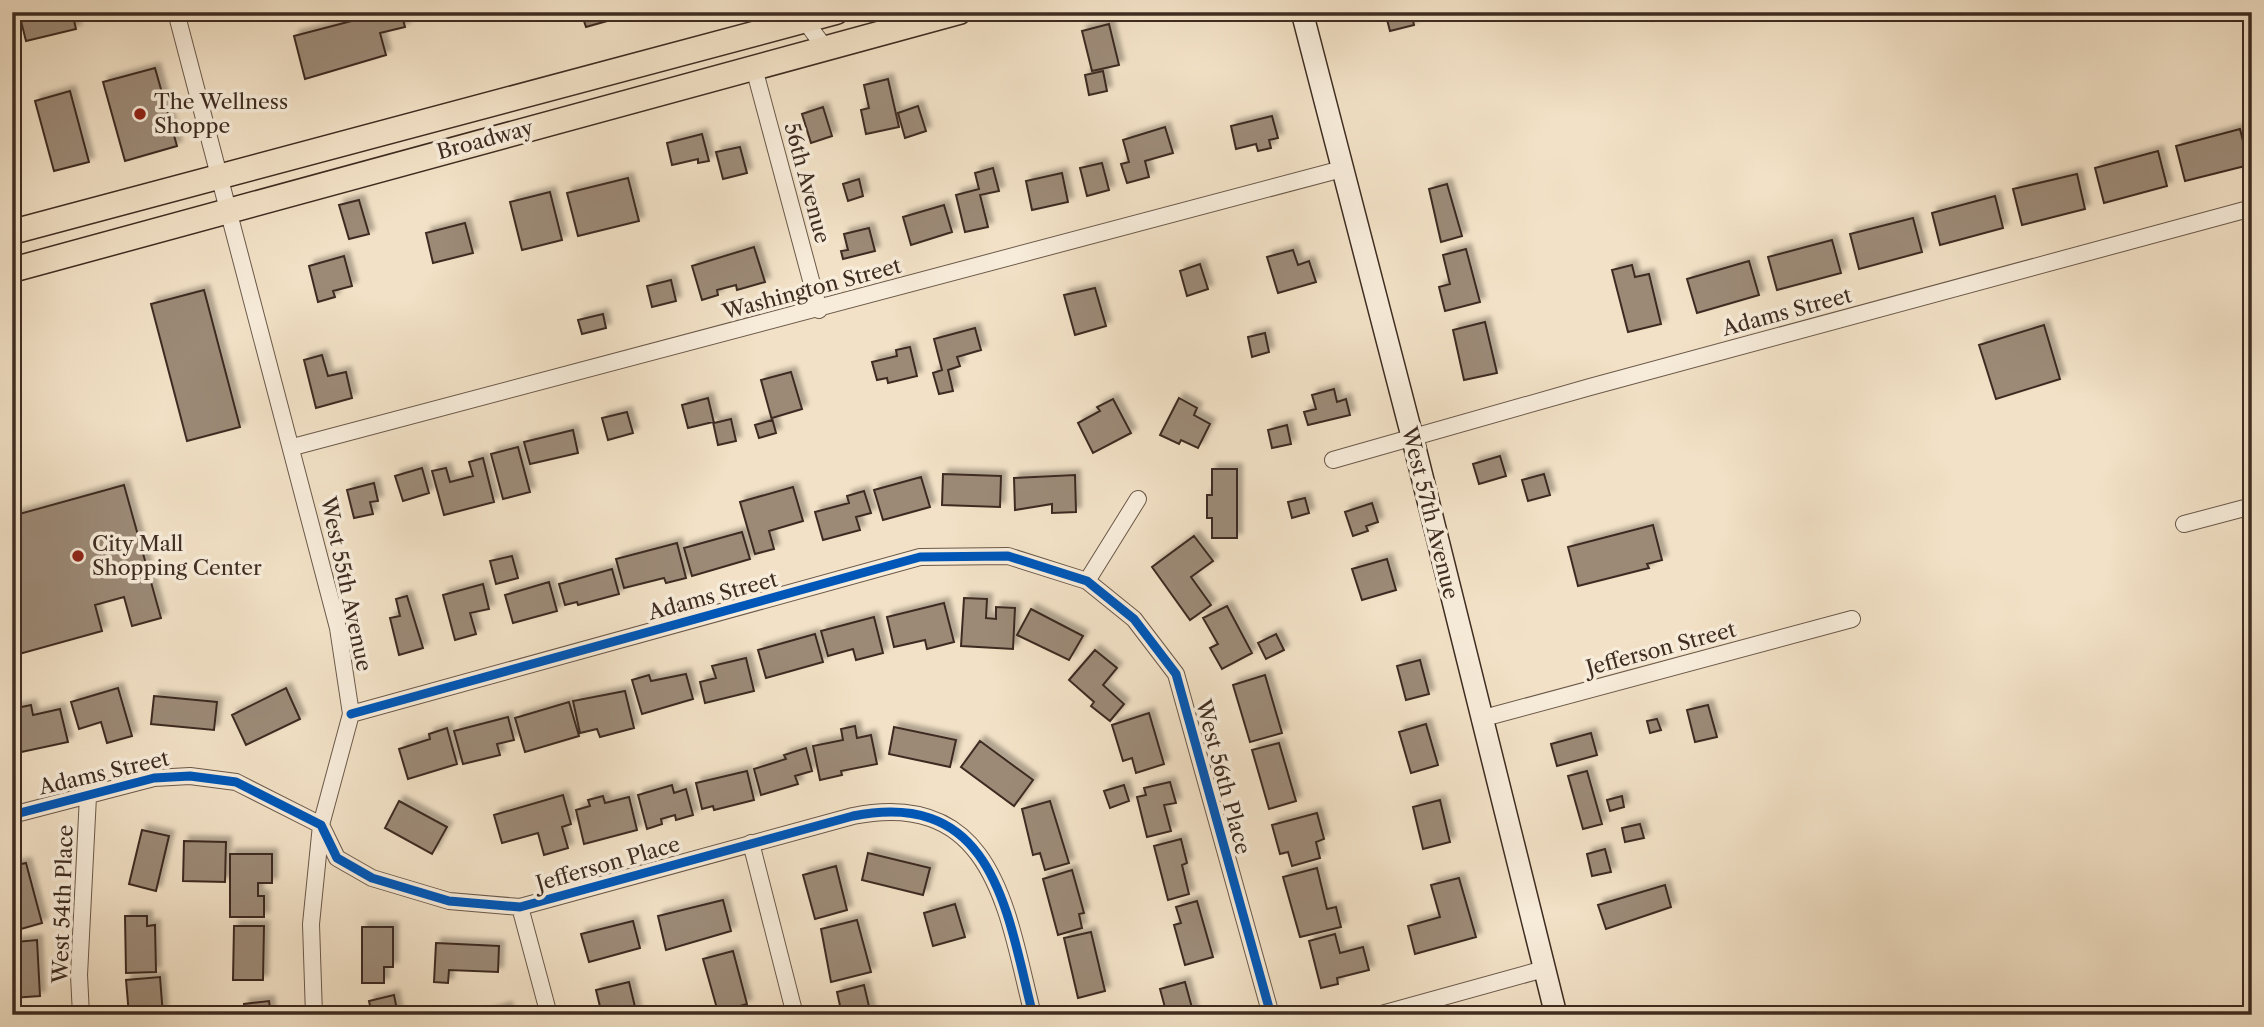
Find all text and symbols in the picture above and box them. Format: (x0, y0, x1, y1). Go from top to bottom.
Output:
place label: The Wellness Shoppe (154, 89, 288, 138)
marker: The Wellness Shoppe (132, 106, 148, 122)
street label: Broadway (434, 115, 536, 164)
street label: 56th Avenue (779, 120, 836, 246)
street label: Washington Street (719, 253, 904, 325)
street label: Adams Street (1718, 282, 1855, 341)
street label: West 57th Avenue (1397, 423, 1464, 602)
street label: West 55th Avenue (316, 493, 377, 673)
place label: City Mall Shopping Center (92, 531, 262, 580)
marker: City Mall Shopping Center (70, 548, 86, 564)
street label: Adams Street (644, 566, 781, 625)
street label: Jefferson Street (1580, 616, 1739, 681)
street label: West 56th Place (1191, 696, 1256, 857)
street label: Adams Street (35, 745, 172, 800)
street label: West 54th Place (47, 824, 78, 985)
street label: Jefferson Place (530, 831, 683, 897)

